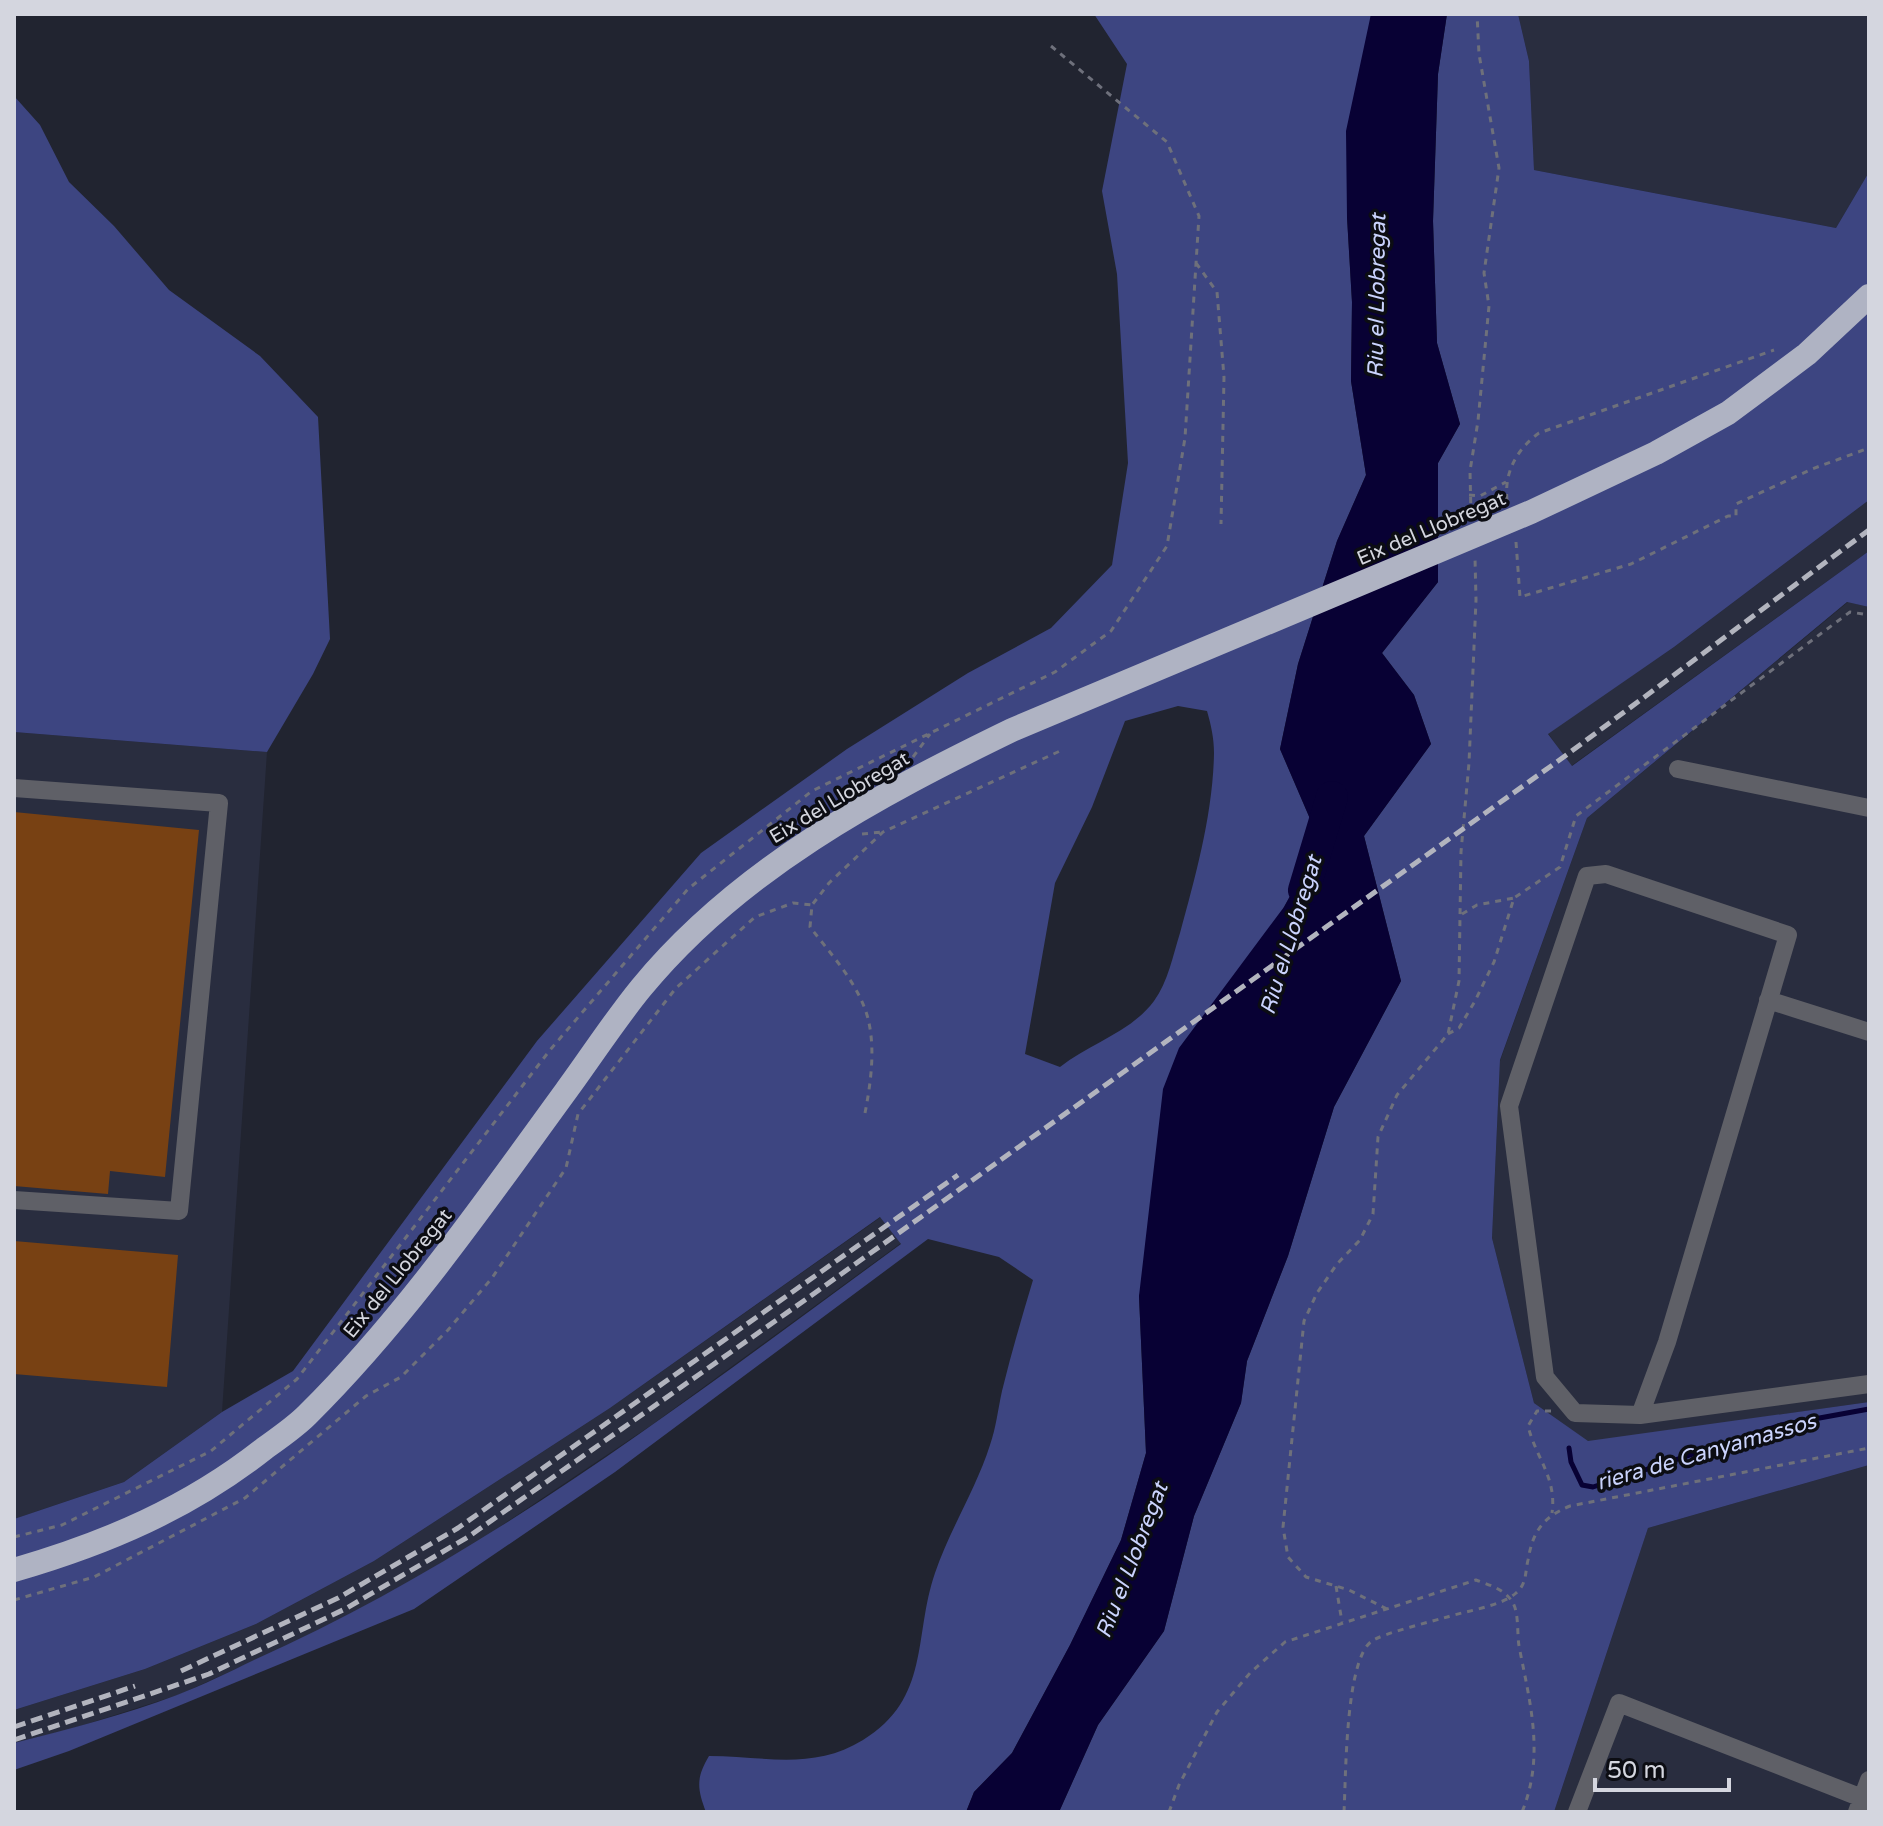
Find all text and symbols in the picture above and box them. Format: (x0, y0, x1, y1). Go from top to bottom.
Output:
water label: Riu el Llobregat (1363, 211, 1391, 378)
street label: Eix del Llobregat (1353, 487, 1510, 571)
street label: Eix del Llobregat (765, 746, 914, 849)
water label: Riu el Llobregat (1255, 850, 1328, 1018)
street label: Eix del Llobregat (338, 1204, 457, 1343)
water label: riera de Canyamassos (1593, 1408, 1821, 1496)
water label: Riu el Llobregat (1090, 1477, 1174, 1642)
scale bar (1595, 1742, 1729, 1792)
text: 50 m (1607, 1756, 1665, 1785)

